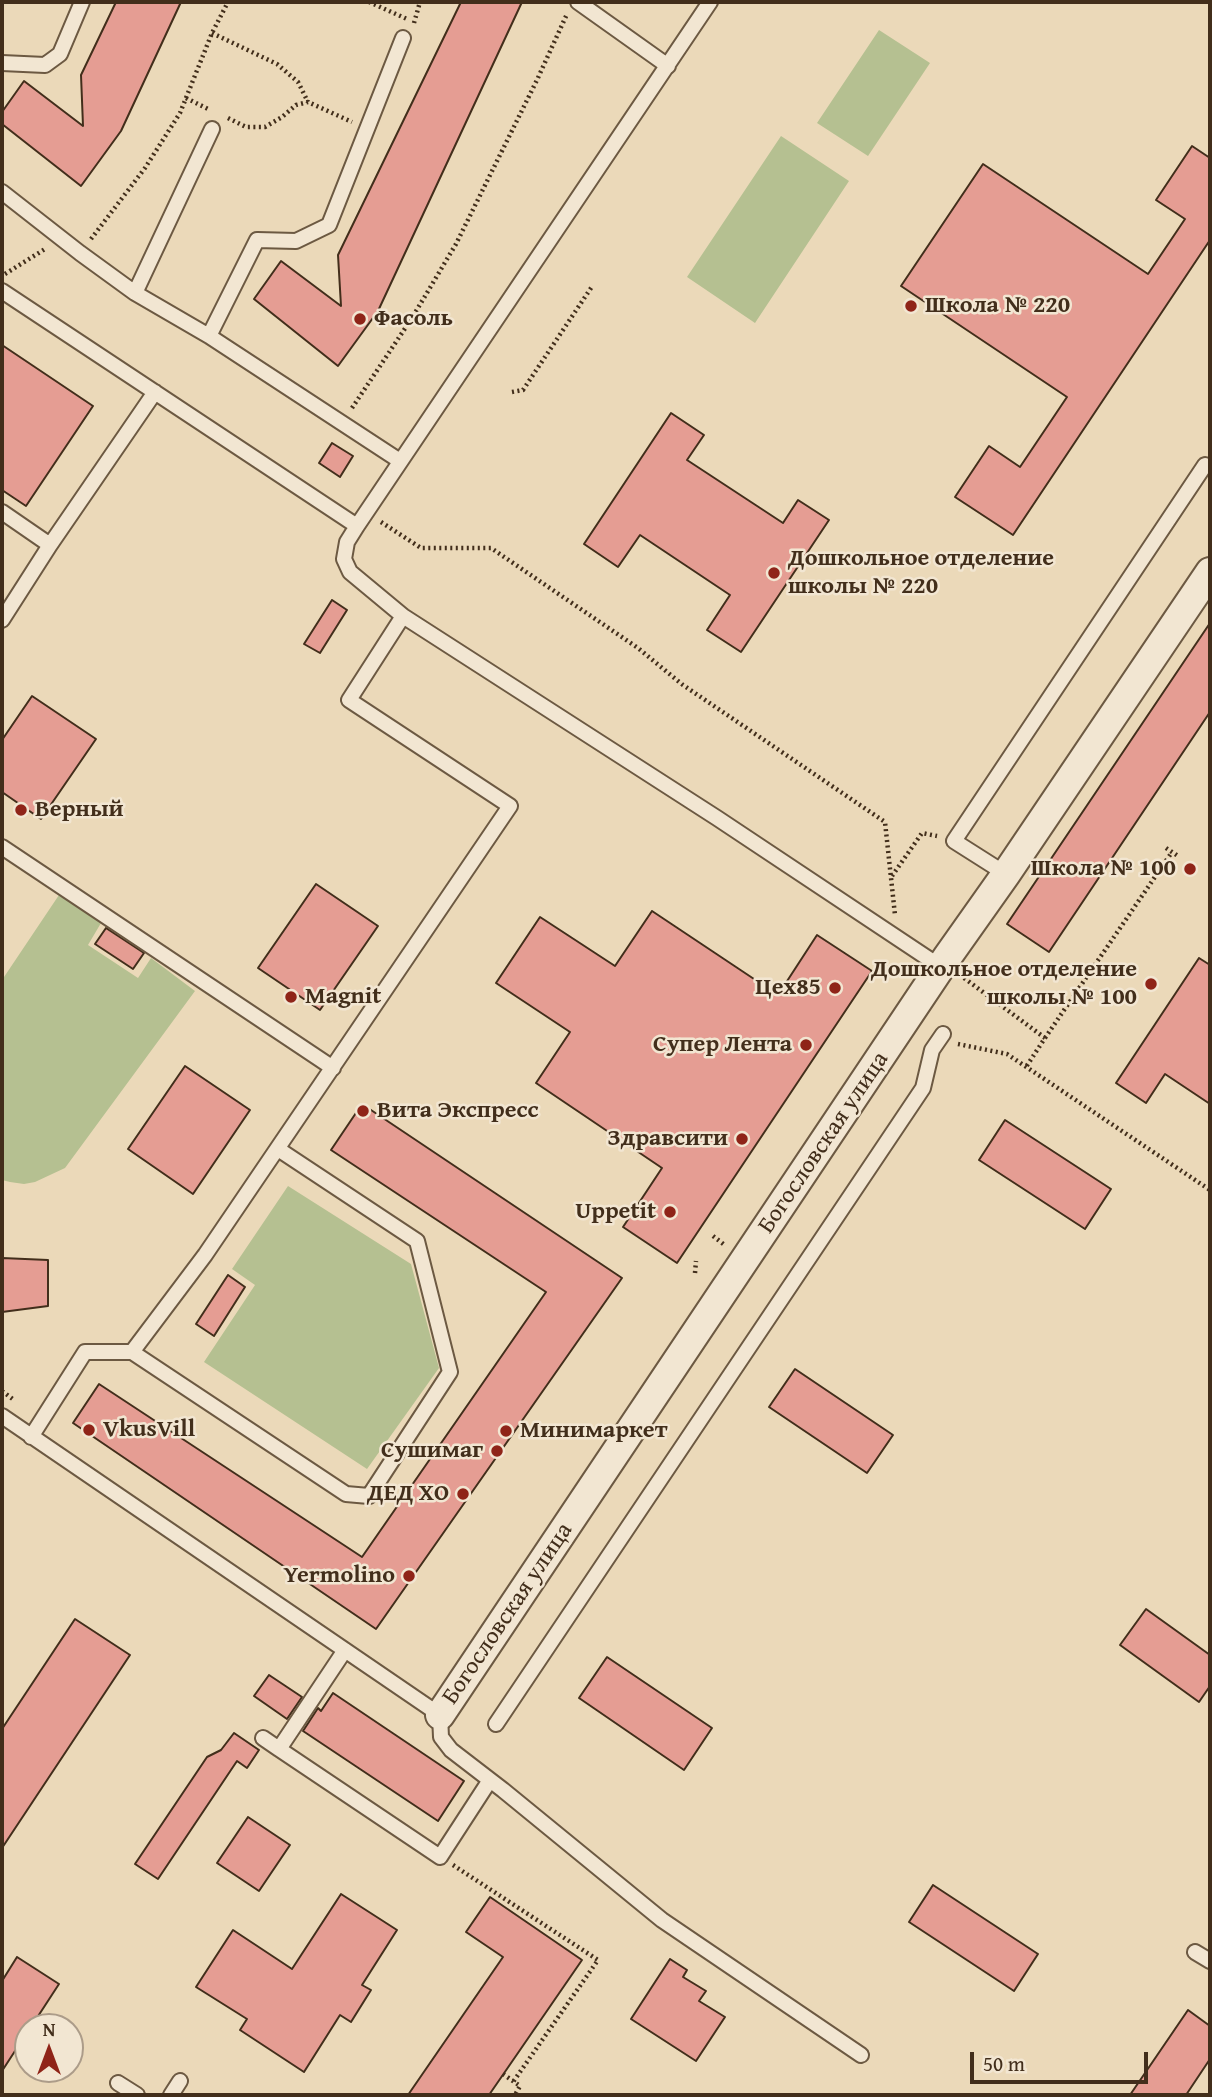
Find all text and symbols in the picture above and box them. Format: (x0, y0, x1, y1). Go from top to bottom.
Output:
place label: Школа № 220 (925, 292, 1070, 320)
marker: Школа № 220 (903, 298, 919, 314)
place label: Фасоль (374, 305, 453, 333)
marker: Фасоль (352, 311, 368, 327)
place label: Дошкольное отделение школы № 220 (788, 545, 1054, 601)
marker: Дошкольное отделение школы № 220 (766, 565, 782, 581)
place label: Верный (35, 796, 124, 824)
marker: Верный (13, 802, 29, 818)
place label: Школа № 100 (1031, 855, 1176, 883)
marker: Школа № 100 (1182, 861, 1198, 877)
place label: Дошкольное отделение школы № 100 (871, 956, 1137, 1012)
place label: Цех85 (755, 974, 821, 1002)
marker: Дошкольное отделение школы № 100 (1143, 976, 1159, 992)
marker: Цех85 (827, 980, 843, 996)
place label: Magnit (305, 983, 381, 1011)
marker: Magnit (283, 989, 299, 1005)
place label: Супер Лента (653, 1031, 792, 1059)
marker: Супер Лента (798, 1037, 814, 1053)
street label: Богословская улица (753, 1047, 895, 1239)
place label: Вита Экспресс (377, 1097, 539, 1125)
marker: Вита Экспресс (355, 1103, 371, 1119)
place label: Здравсити (607, 1125, 728, 1153)
marker: Здравсити (734, 1131, 750, 1147)
place label: Uppetit (575, 1198, 656, 1226)
marker: Uppetit (662, 1204, 678, 1220)
place label: VkusVill (103, 1416, 195, 1444)
place label: Минимаркет (520, 1417, 667, 1445)
marker: VkusVill (81, 1422, 97, 1438)
marker: Минимаркет (498, 1423, 514, 1439)
place label: Сушимаг (381, 1437, 483, 1465)
marker: Сушимаг (489, 1443, 505, 1459)
place label: ДЕД ХО (367, 1480, 449, 1508)
marker: ДЕД ХО (455, 1486, 471, 1502)
street label: Богословская улица (437, 1518, 579, 1710)
place label: Yermolino (284, 1562, 395, 1590)
marker: Yermolino (401, 1568, 417, 1584)
north arrow (14, 2013, 84, 2083)
text: N (43, 2015, 55, 2043)
scale bar (974, 2038, 1152, 2082)
text: 50 m (983, 2048, 1025, 2079)

